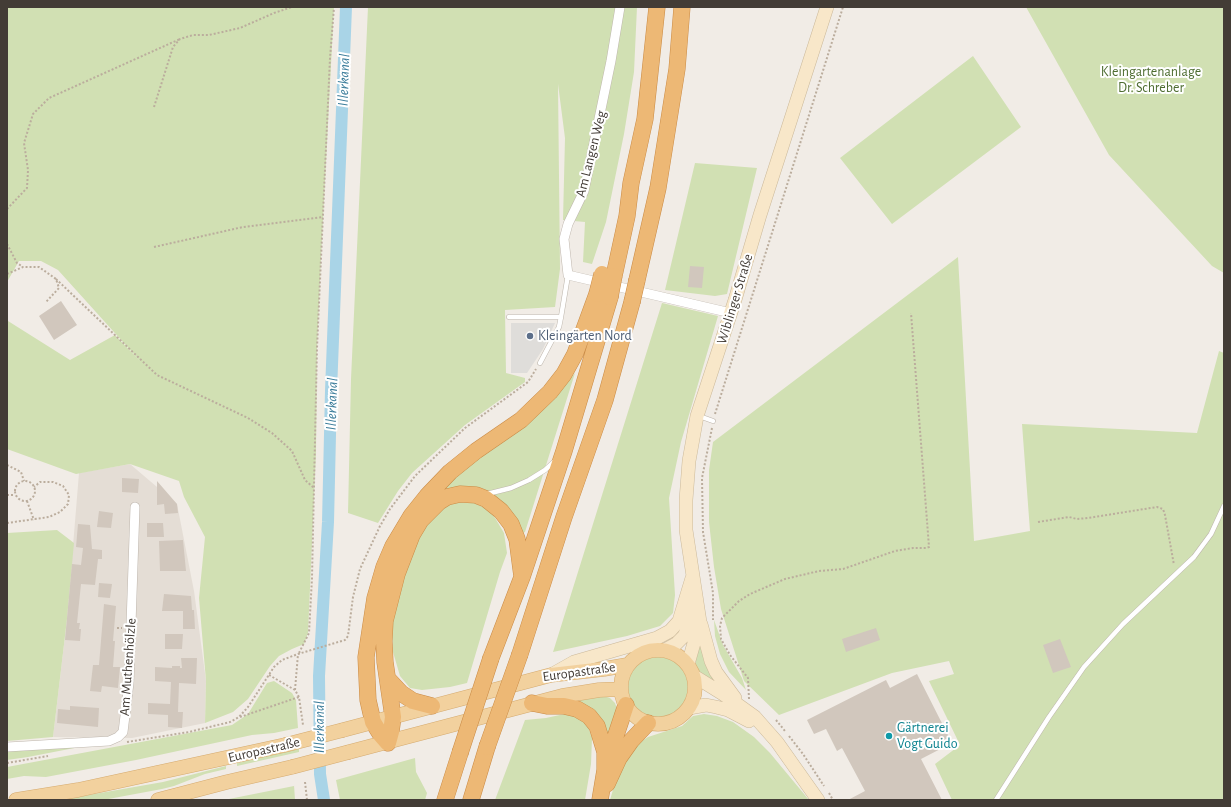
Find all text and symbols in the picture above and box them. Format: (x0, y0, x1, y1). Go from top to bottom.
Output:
water label: Illerkanal (334, 53, 354, 107)
park label: Kleingartenanlage Dr. Schreber (1101, 64, 1201, 96)
street label: Am Langen Weg (572, 109, 610, 199)
street label: Wiblinger Straße (713, 252, 757, 346)
place label: Kleingärten Nord (538, 328, 632, 344)
marker: Kleingärten Nord (525, 331, 535, 341)
water label: Illerkanal (322, 377, 342, 431)
street label: Am Muthenhölzle (116, 617, 140, 717)
street label: Europastraße (542, 659, 616, 685)
water label: Illerkanal (310, 701, 328, 753)
place label: Gärtnerei Vogt Guido (897, 720, 958, 752)
marker: Gärtnerei Vogt Guido (884, 731, 894, 741)
street label: Europastraße (226, 734, 302, 766)

